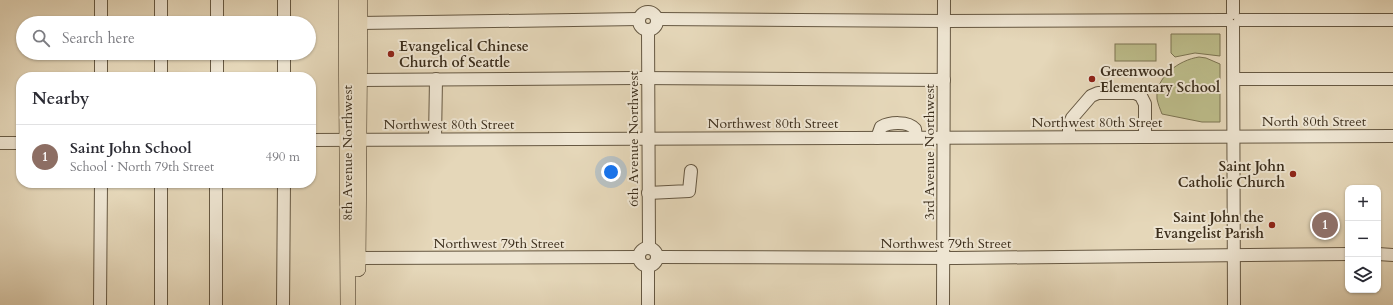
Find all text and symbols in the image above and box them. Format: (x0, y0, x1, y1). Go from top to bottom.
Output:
search box (16, 16, 316, 60)
icon: search (30, 27, 52, 49)
text: Search here (62, 28, 135, 48)
place label: Evangelical Chinese Church of Seattle (399, 37, 529, 72)
marker: Evangelical Chinese Church of Seattle (386, 49, 396, 59)
place label: Greenwood Elementary School (1100, 62, 1220, 97)
street label: 6th Avenue Northwest (624, 71, 643, 207)
marker: Greenwood Elementary School (1087, 74, 1097, 84)
street label: 3rd Avenue Northwest (920, 83, 939, 220)
street label: 8th Avenue Northwest (338, 85, 357, 221)
text: Nearby (32, 87, 89, 110)
street label: North 80th Street (1262, 112, 1367, 131)
street label: Northwest 80th Street (1031, 113, 1163, 132)
street label: Northwest 80th Street (707, 114, 839, 133)
street label: Northwest 80th Street (383, 115, 515, 134)
text: Saint John School (70, 138, 192, 158)
text: 1 (42, 148, 48, 166)
text: 490 m (266, 148, 300, 166)
place label: Saint John Catholic Church (1178, 157, 1285, 192)
text: School · North 79th Street (70, 158, 214, 176)
your location (601, 162, 621, 182)
marker: Saint John Catholic Church (1288, 169, 1298, 179)
map controls (1345, 185, 1381, 293)
button: + (1345, 185, 1381, 221)
place label: Saint John the Evangelist Parish (1155, 208, 1264, 243)
pin: 1 (1312, 210, 1338, 240)
marker: Saint John the Evangelist Parish (1267, 220, 1277, 230)
button: − (1345, 221, 1381, 257)
street label: Northwest 79th Street (433, 234, 565, 253)
street label: Northwest 79th Street (880, 234, 1012, 253)
button: layers (1345, 257, 1381, 293)

